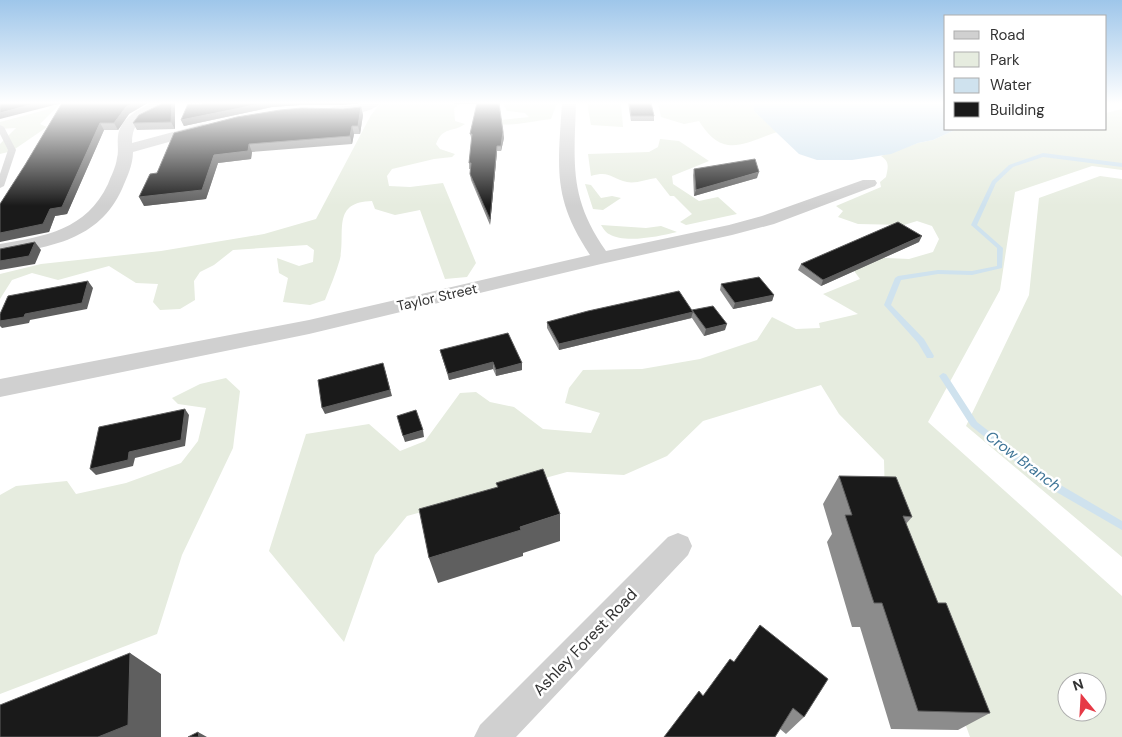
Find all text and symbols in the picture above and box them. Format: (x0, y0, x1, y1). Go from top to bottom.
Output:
legend (944, 15, 1107, 130)
text: Road (990, 25, 1025, 45)
text: Park (990, 50, 1020, 70)
text: Water (990, 75, 1032, 95)
text: Building (990, 100, 1045, 120)
street label: Taylor Street (395, 279, 479, 315)
water label: Crow Branch (981, 426, 1065, 496)
street label: Ashley Forest Road (528, 584, 642, 700)
north arrow (1057, 672, 1107, 722)
text: N (1070, 674, 1086, 695)

